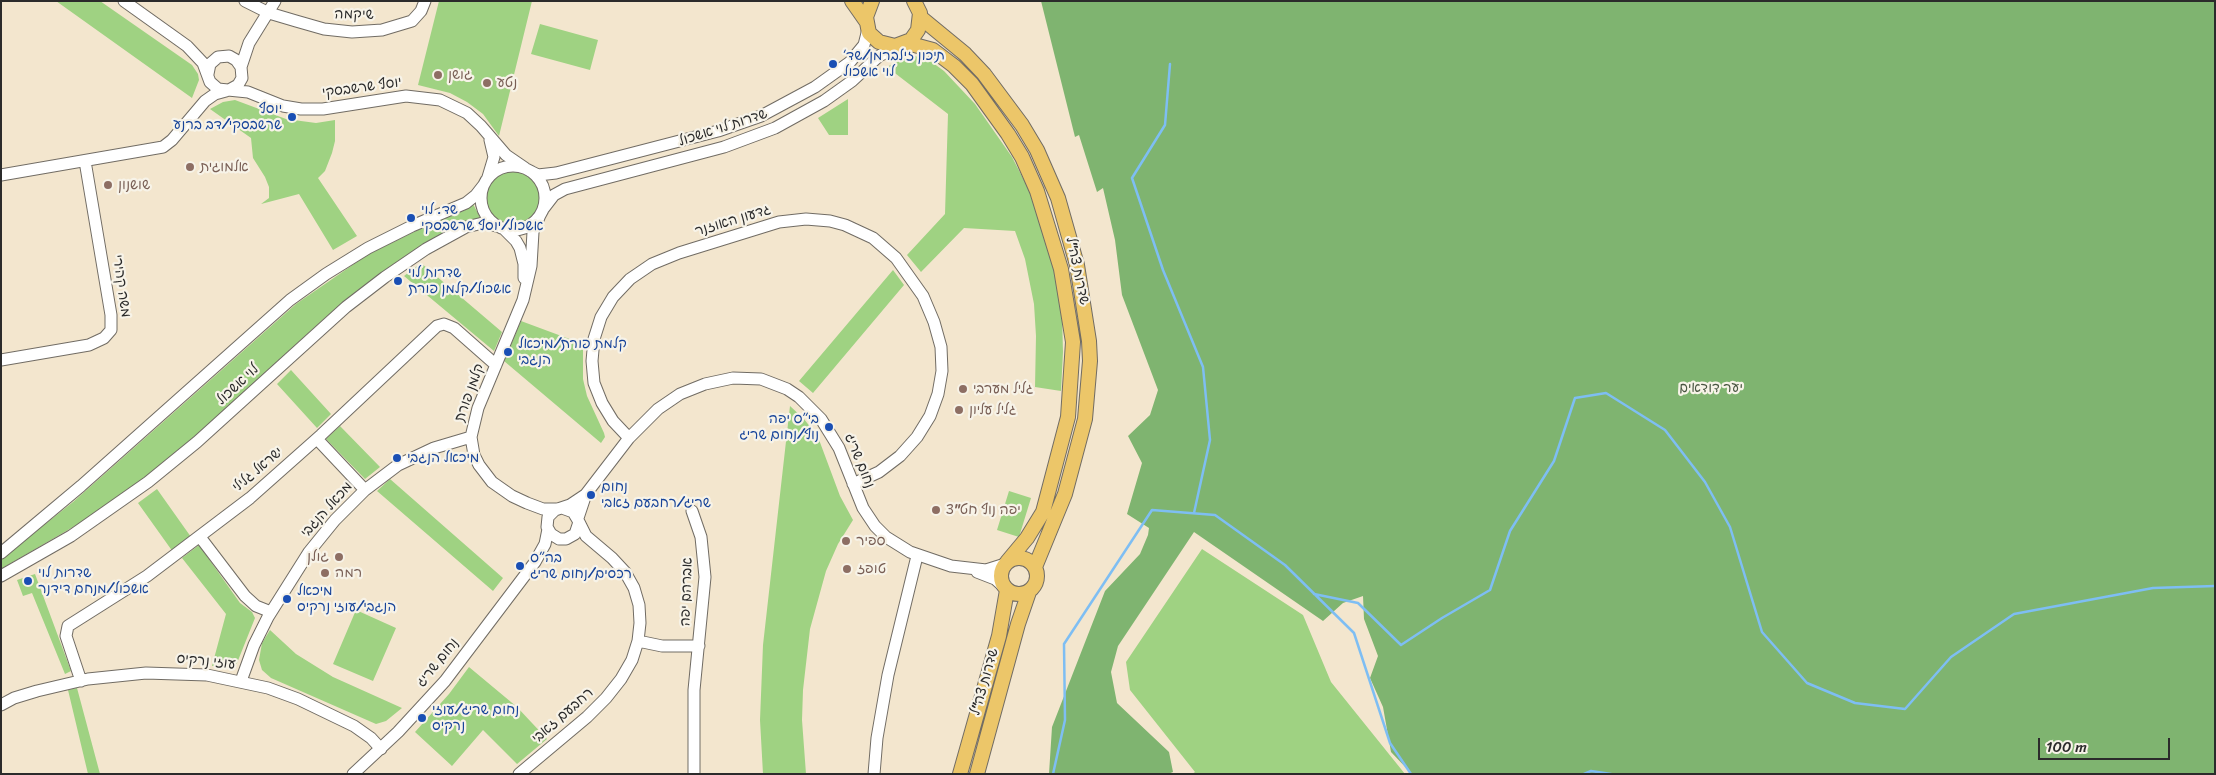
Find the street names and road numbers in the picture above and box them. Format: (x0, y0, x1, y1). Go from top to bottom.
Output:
street label: שיקמה (334, 6, 374, 24)
street label: יוסף שרשבסקי (321, 74, 403, 102)
street label: שדרות לוי אשכול (676, 106, 770, 150)
street label: גדעון האוזנר (693, 202, 773, 240)
street label: שדרות צה"ל (1062, 236, 1092, 306)
street label: משה קהירי (108, 254, 134, 318)
street label: לוי אשכול (213, 361, 263, 409)
street label: קלמן פורת (452, 361, 488, 425)
street label: נחום שריג (840, 431, 878, 491)
street label: ישראל גלילי (229, 444, 287, 496)
street label: מכאל הנגבי (298, 479, 356, 541)
street label: אברהם יפה (677, 557, 697, 627)
street label: נחום שריג (413, 635, 463, 691)
street label: שדרות צה"ל (967, 647, 1003, 717)
street label: עוזי נרקיס (176, 651, 236, 673)
street label: רחבעם זאבי (529, 685, 597, 747)

